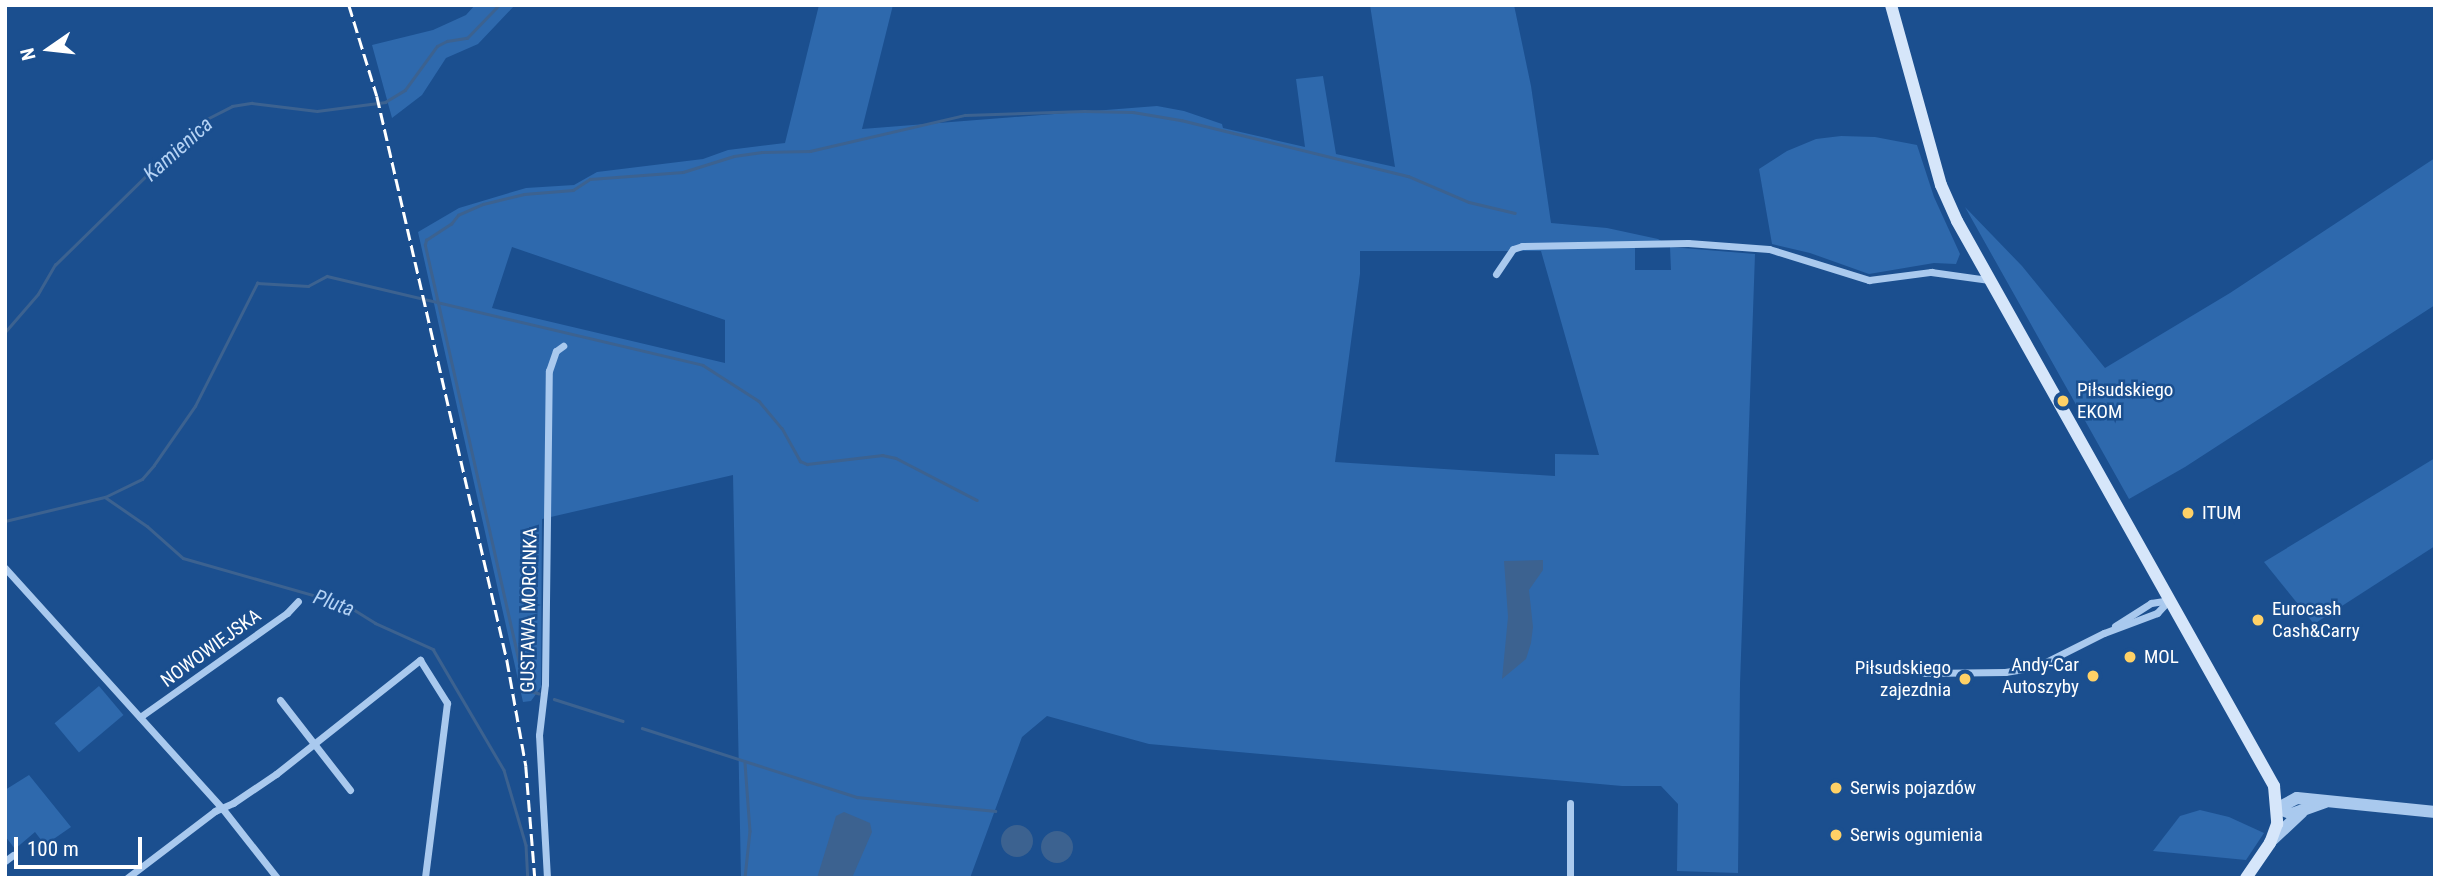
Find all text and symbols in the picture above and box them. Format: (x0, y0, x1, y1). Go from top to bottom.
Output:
north arrow (14, 14, 84, 84)
text: N (16, 46, 41, 63)
water label: Kamienica (138, 111, 218, 187)
place label: Piłsudskiego EKOM (2077, 379, 2173, 423)
marker: Piłsudskiego EKOM (2055, 393, 2071, 409)
place label: ITUM (2202, 502, 2241, 524)
marker: ITUM (2180, 505, 2196, 521)
street label: GUSTAWA MORCINKA (516, 527, 542, 693)
water label: Pluta (310, 584, 358, 622)
place label: Eurocash Cash&Carry (2272, 598, 2360, 642)
street label: NOWOWIEJSKA (157, 604, 265, 692)
marker: Eurocash Cash&Carry (2250, 612, 2266, 628)
place label: MOL (2144, 646, 2179, 668)
marker: MOL (2122, 649, 2138, 665)
place label: Andy-Car Autoszyby (2002, 654, 2079, 698)
place label: Piłsudskiego zajezdnia (1855, 657, 1951, 701)
marker: Andy-Car Autoszyby (2085, 668, 2101, 684)
marker: Piłsudskiego zajezdnia (1957, 671, 1973, 687)
place label: Serwis pojazdów (1850, 777, 1976, 799)
marker: Serwis pojazdów (1828, 780, 1844, 796)
scale bar (18, 824, 145, 868)
place label: Serwis ogumienia (1850, 824, 1983, 846)
marker: Serwis ogumienia (1828, 827, 1844, 843)
text: 100 m (27, 837, 79, 861)

